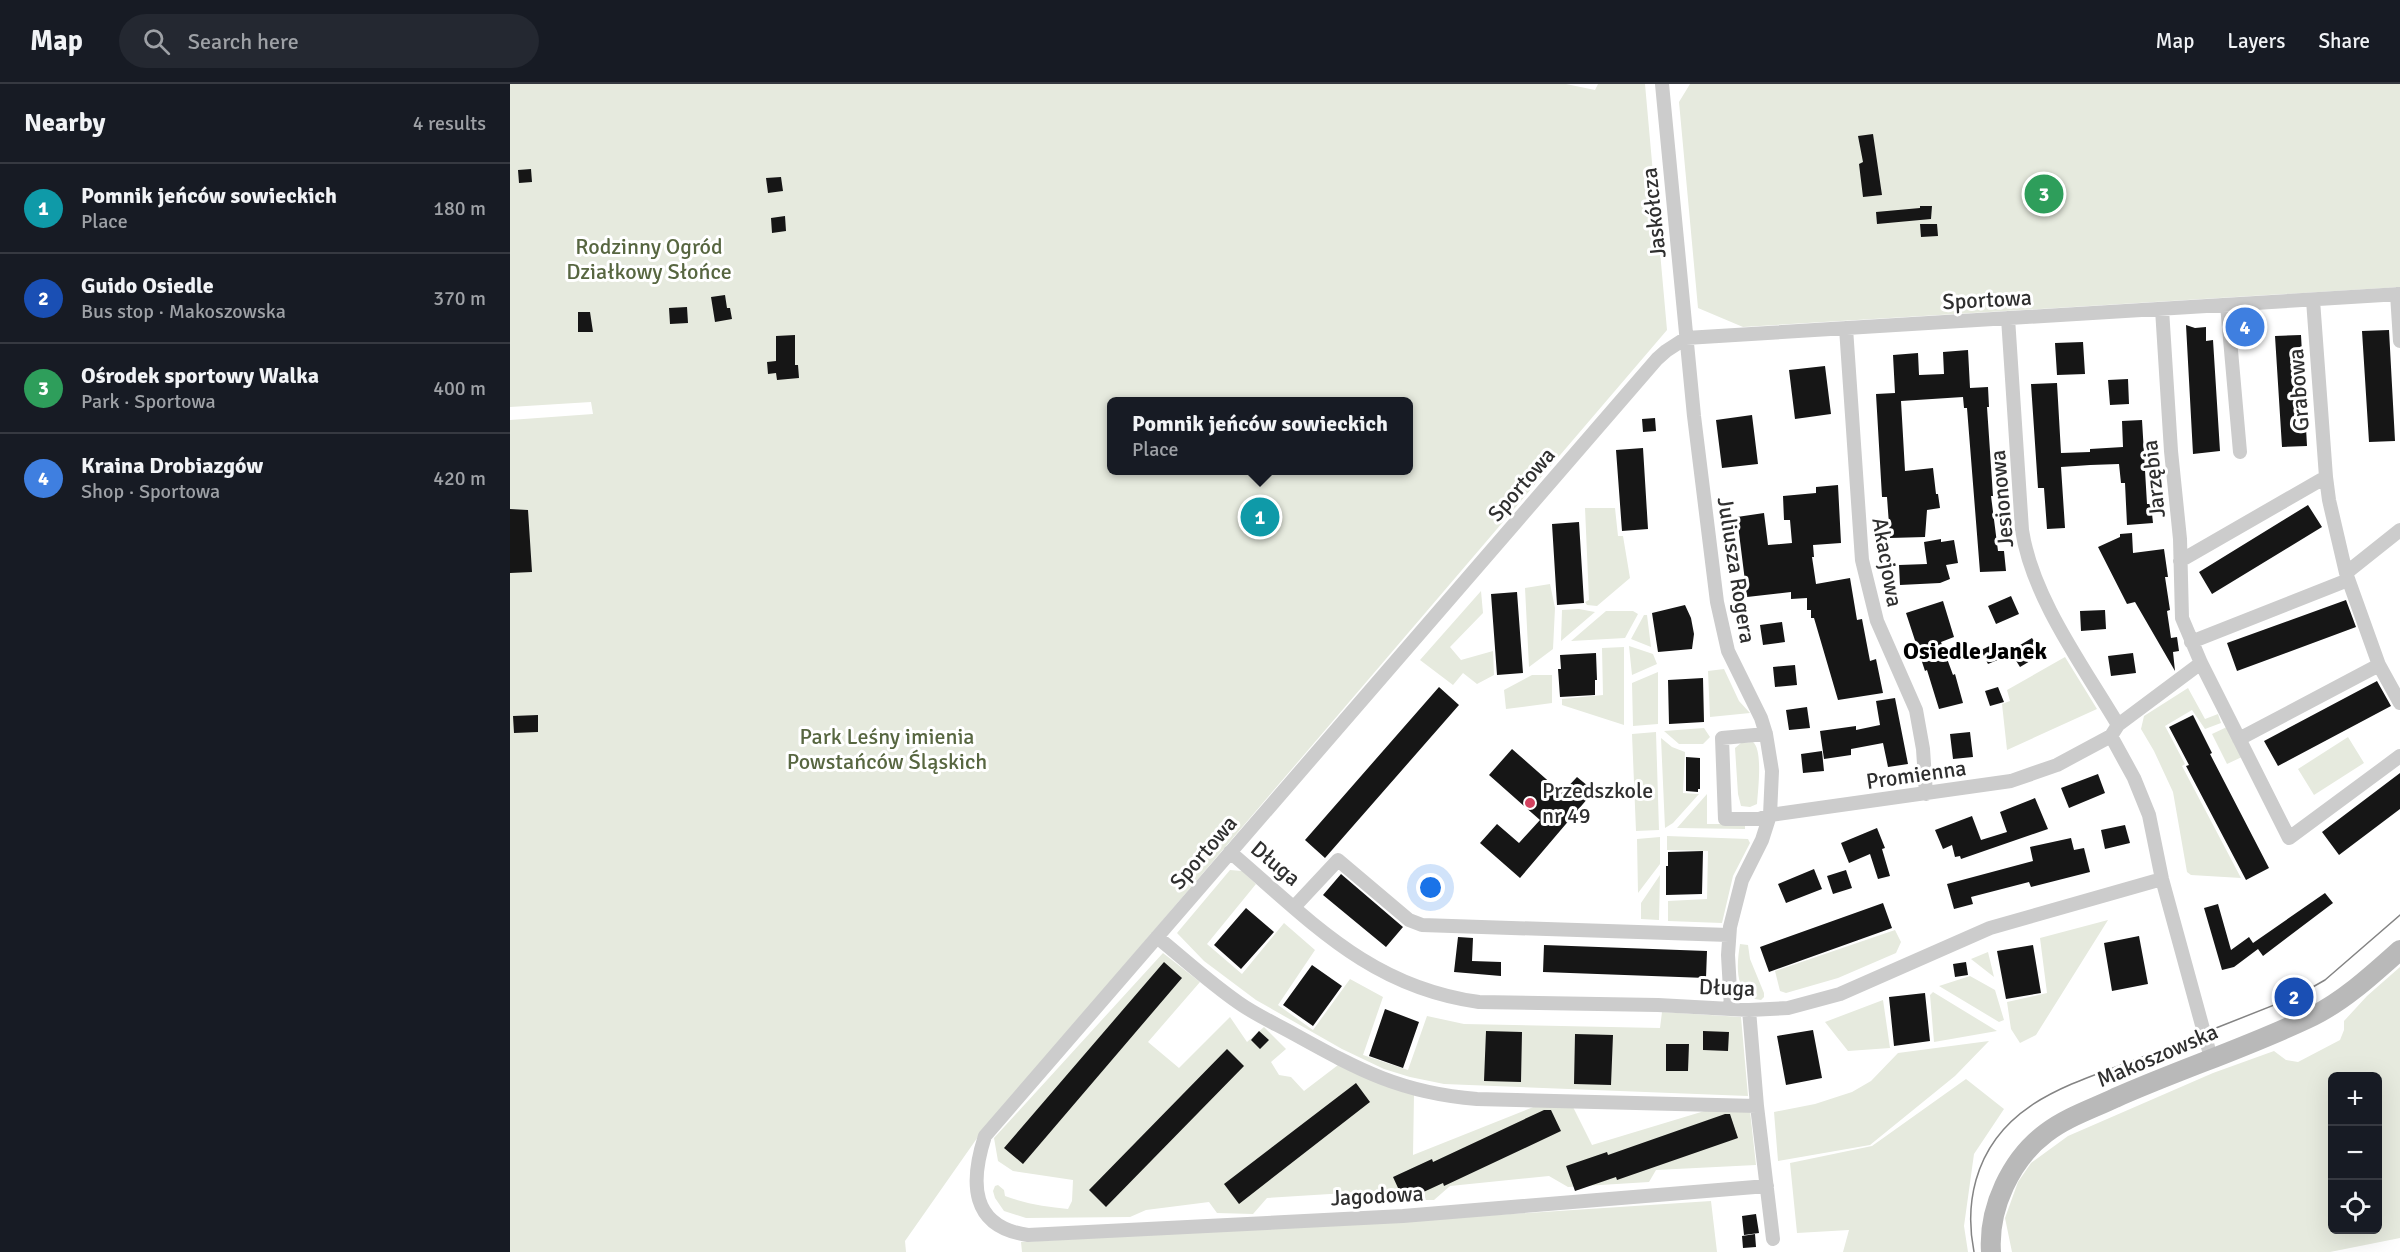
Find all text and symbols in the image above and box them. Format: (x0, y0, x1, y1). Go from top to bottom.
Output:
search box (119, 14, 539, 68)
text: Map (30, 24, 83, 58)
icon: search (140, 25, 173, 58)
text: Search here (188, 28, 299, 55)
text: Map (2156, 28, 2194, 54)
text: Layers (2227, 28, 2285, 54)
text: Share (2318, 28, 2370, 54)
text: Nearby (24, 107, 105, 139)
text: 4 results (413, 111, 486, 136)
street label: Jaskółcza (1635, 166, 1672, 260)
pin: 3 (2024, 172, 2063, 216)
text: Pomnik jeńców sowieckich (81, 182, 337, 209)
text: 1 (38, 196, 49, 221)
text: 180 m (433, 196, 486, 221)
text: Place (81, 209, 128, 234)
park label: Rodzinny Ogród Działkowy Słońce (566, 233, 732, 285)
text: Guido Osiedle (81, 272, 214, 299)
street label: Sportowa (1942, 284, 2032, 315)
text: 2 (38, 286, 49, 311)
text: 370 m (433, 286, 486, 311)
text: Bus stop · Makoszowska (81, 299, 286, 324)
pin: 4 (2226, 304, 2264, 350)
street label: Grabowa (2282, 348, 2315, 432)
text: Ośrodek sportowy Walka (81, 362, 319, 389)
text: 3 (38, 376, 49, 401)
text: 400 m (433, 376, 486, 401)
text: Park · Sportowa (81, 389, 216, 414)
popup (1107, 397, 1413, 475)
text: Pomnik jeńców sowieckich (1132, 410, 1388, 437)
text: Place (1132, 437, 1179, 462)
street label: Jarzębia (2136, 439, 2171, 519)
street label: Sportowa (1482, 442, 1561, 527)
street label: Jesionowa (1984, 449, 2019, 549)
text: Kraina Drobiazgów (81, 452, 263, 479)
text: 4 (38, 466, 49, 491)
text: 420 m (433, 466, 486, 491)
text: Shop · Sportowa (81, 479, 220, 504)
pin: 1 (1240, 494, 1280, 540)
street label: Juliusza Rogera (1712, 495, 1761, 645)
street label: Akacjowa (1866, 515, 1909, 609)
district label: Osiedle Janek (1903, 636, 2047, 666)
park label: Park Leśny imienia Powstańców Śląskich (787, 723, 987, 775)
street label: Promienna (1864, 754, 1968, 795)
place label: Przedszkole nr 49 (1542, 777, 1653, 829)
marker: Przedszkole nr 49 (1523, 796, 1537, 810)
street label: Sportowa (1164, 810, 1243, 895)
street label: Długa (1245, 835, 1306, 892)
your location (1416, 873, 1445, 902)
street label: Długa (1698, 973, 1756, 1002)
pin: 2 (2274, 974, 2314, 1020)
street label: Makoszowska (2093, 1018, 2222, 1093)
map controls (2328, 1072, 2382, 1234)
button: + (2328, 1072, 2382, 1126)
button: − (2328, 1126, 2382, 1180)
street label: Jagodowa (1330, 1180, 1424, 1211)
button: locate (2328, 1180, 2382, 1234)

